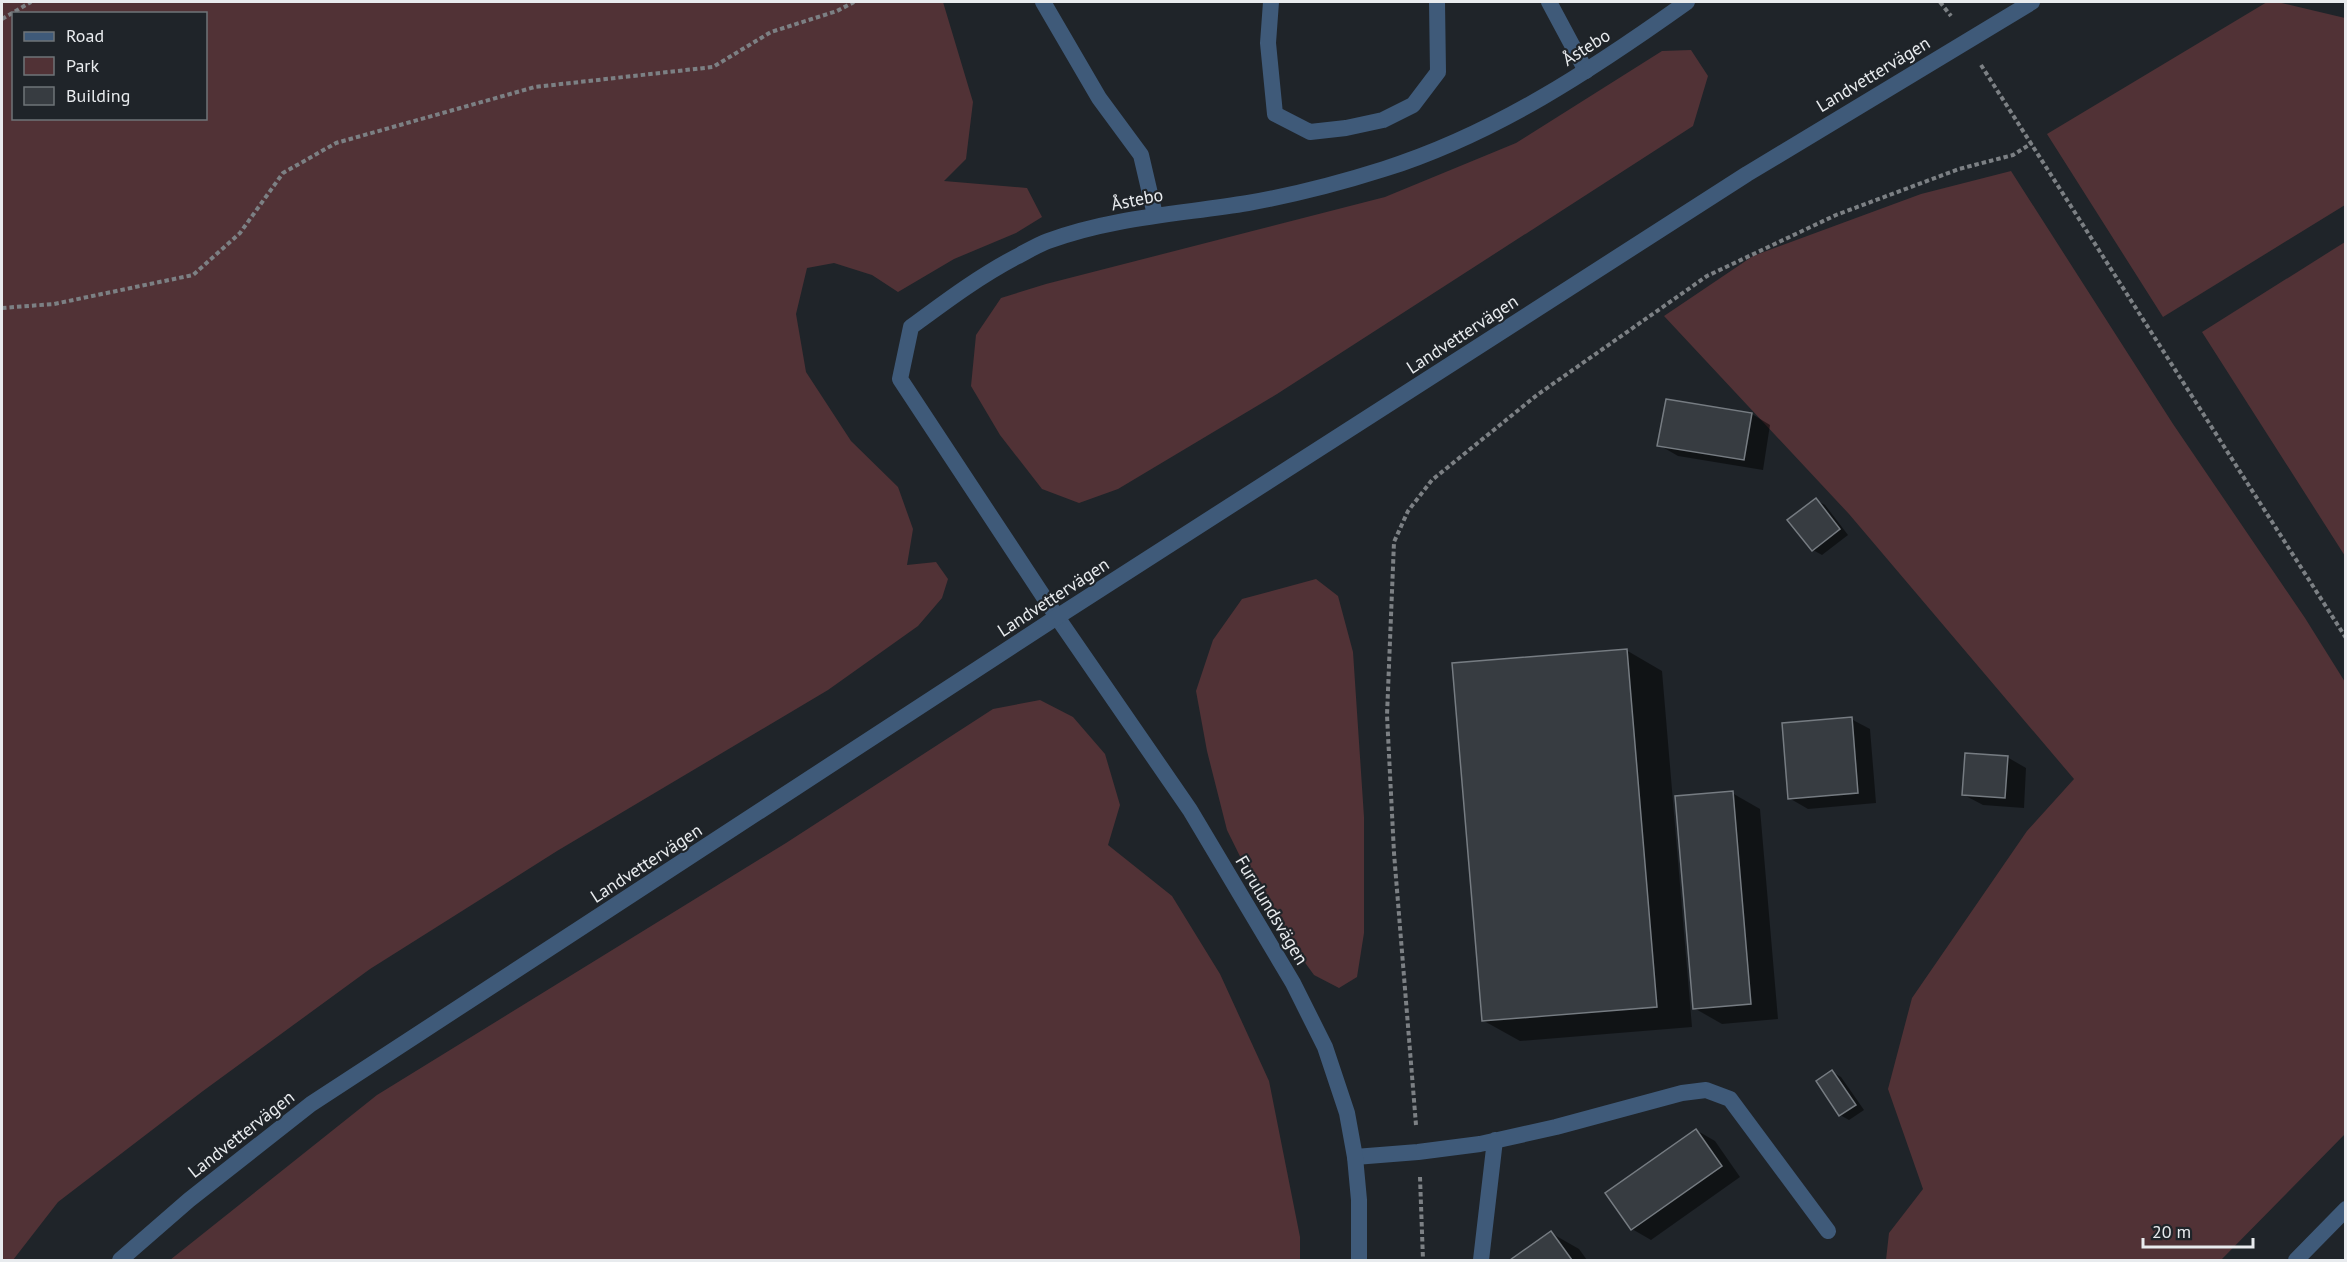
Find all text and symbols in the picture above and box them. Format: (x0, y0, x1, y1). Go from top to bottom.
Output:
legend (12, 12, 207, 120)
street label: Åstebo (1558, 23, 1614, 71)
text: Road (66, 24, 104, 47)
street label: Landvettervägen (1812, 31, 1934, 117)
text: Park (66, 54, 99, 77)
text: Building (66, 84, 130, 107)
street label: Åstebo (1109, 183, 1165, 215)
street label: Landvettervägen (1402, 289, 1522, 379)
street label: Landvettervägen (993, 552, 1113, 642)
street label: Landvettervägen (586, 818, 706, 908)
street label: Furulundsvägen (1230, 851, 1314, 969)
street label: Landvettervägen (183, 1085, 299, 1183)
scale bar (2143, 1211, 2252, 1249)
text: 20 m (2152, 1220, 2191, 1243)

